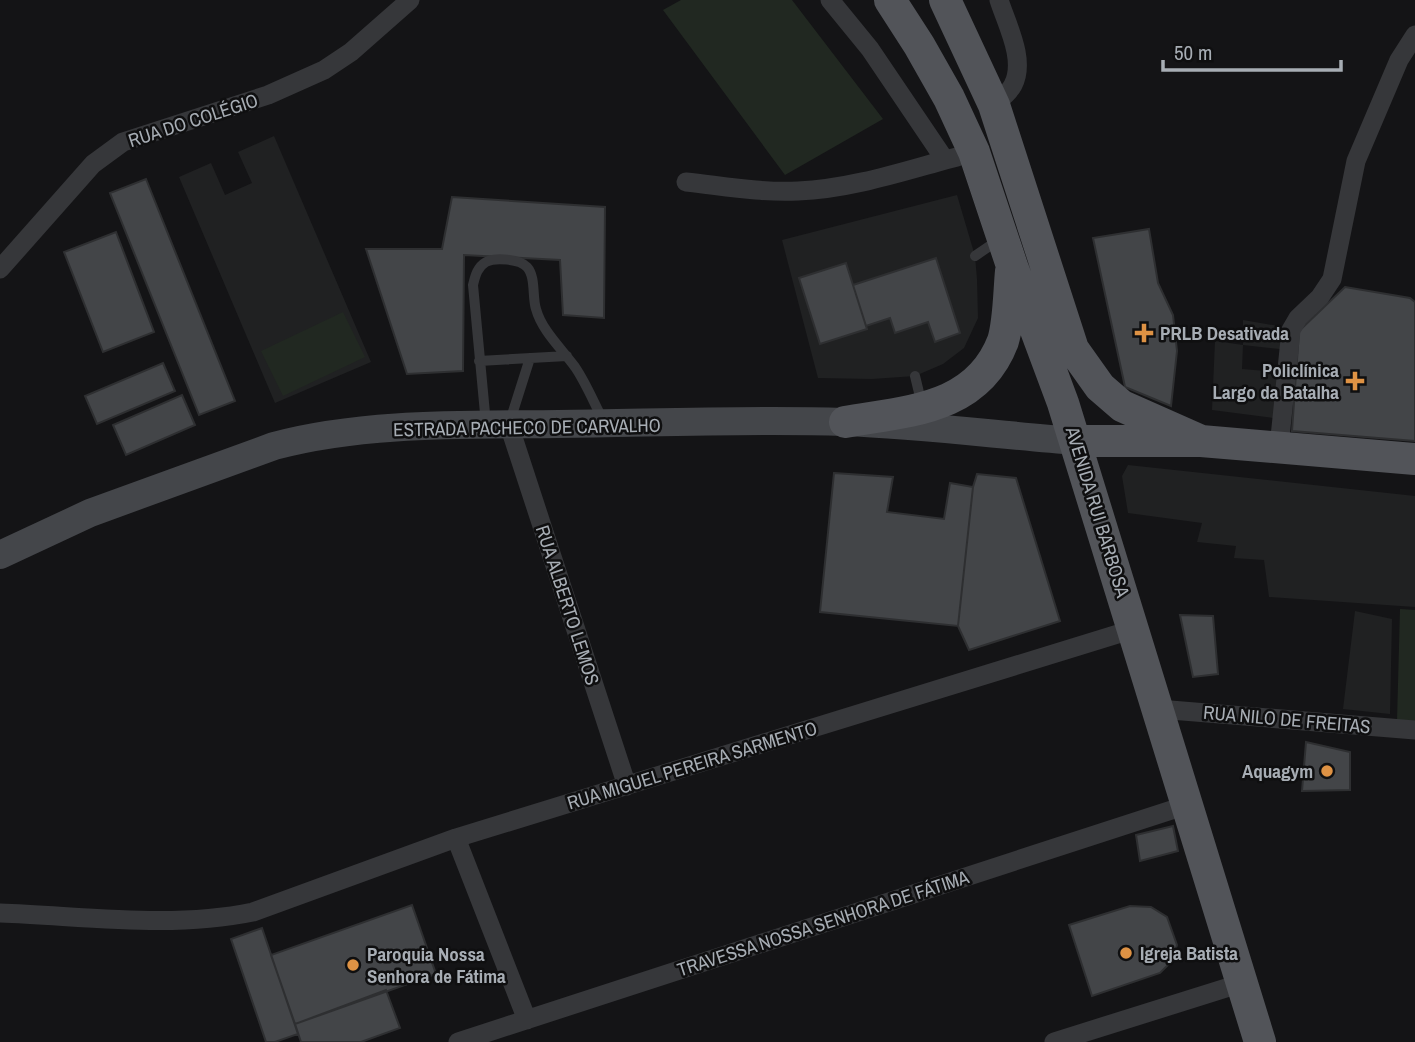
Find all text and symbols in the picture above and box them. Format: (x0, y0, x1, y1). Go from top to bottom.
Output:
scale bar (1163, 28, 1342, 72)
text: 50 m (1174, 38, 1212, 67)
street label: RUA DO COLÉGIO (125, 87, 261, 153)
place label: PRLB Desativada (1160, 320, 1289, 346)
marker: PRLB Desativada (1134, 323, 1154, 343)
place label: Policlínica Largo da Batalha (1213, 357, 1339, 405)
marker: Policlínica Largo da Batalha (1345, 371, 1365, 391)
street label: ESTRADA PACHECO DE CARVALHO (393, 412, 661, 442)
street label: AVENIDA RUI BARBOSA (1059, 422, 1137, 601)
street label: RUA ALBERTO LEMOS (530, 522, 606, 688)
street label: RUA NILO DE FREITAS (1202, 699, 1372, 739)
street label: RUA MIGUEL PEREIRA SARMENTO (564, 715, 820, 815)
place label: Aquagym (1242, 758, 1313, 784)
marker: Aquagym (1319, 763, 1335, 779)
street label: TRAVESSA NOSSA SENHORA DE FÁTIMA (674, 863, 973, 983)
place label: Igreja Batista (1140, 940, 1238, 966)
place label: Paroquia Nossa Senhora de Fátima (367, 941, 506, 989)
marker: Igreja Batista (1118, 945, 1134, 961)
marker: Paroquia Nossa Senhora de Fátima (345, 957, 361, 973)

